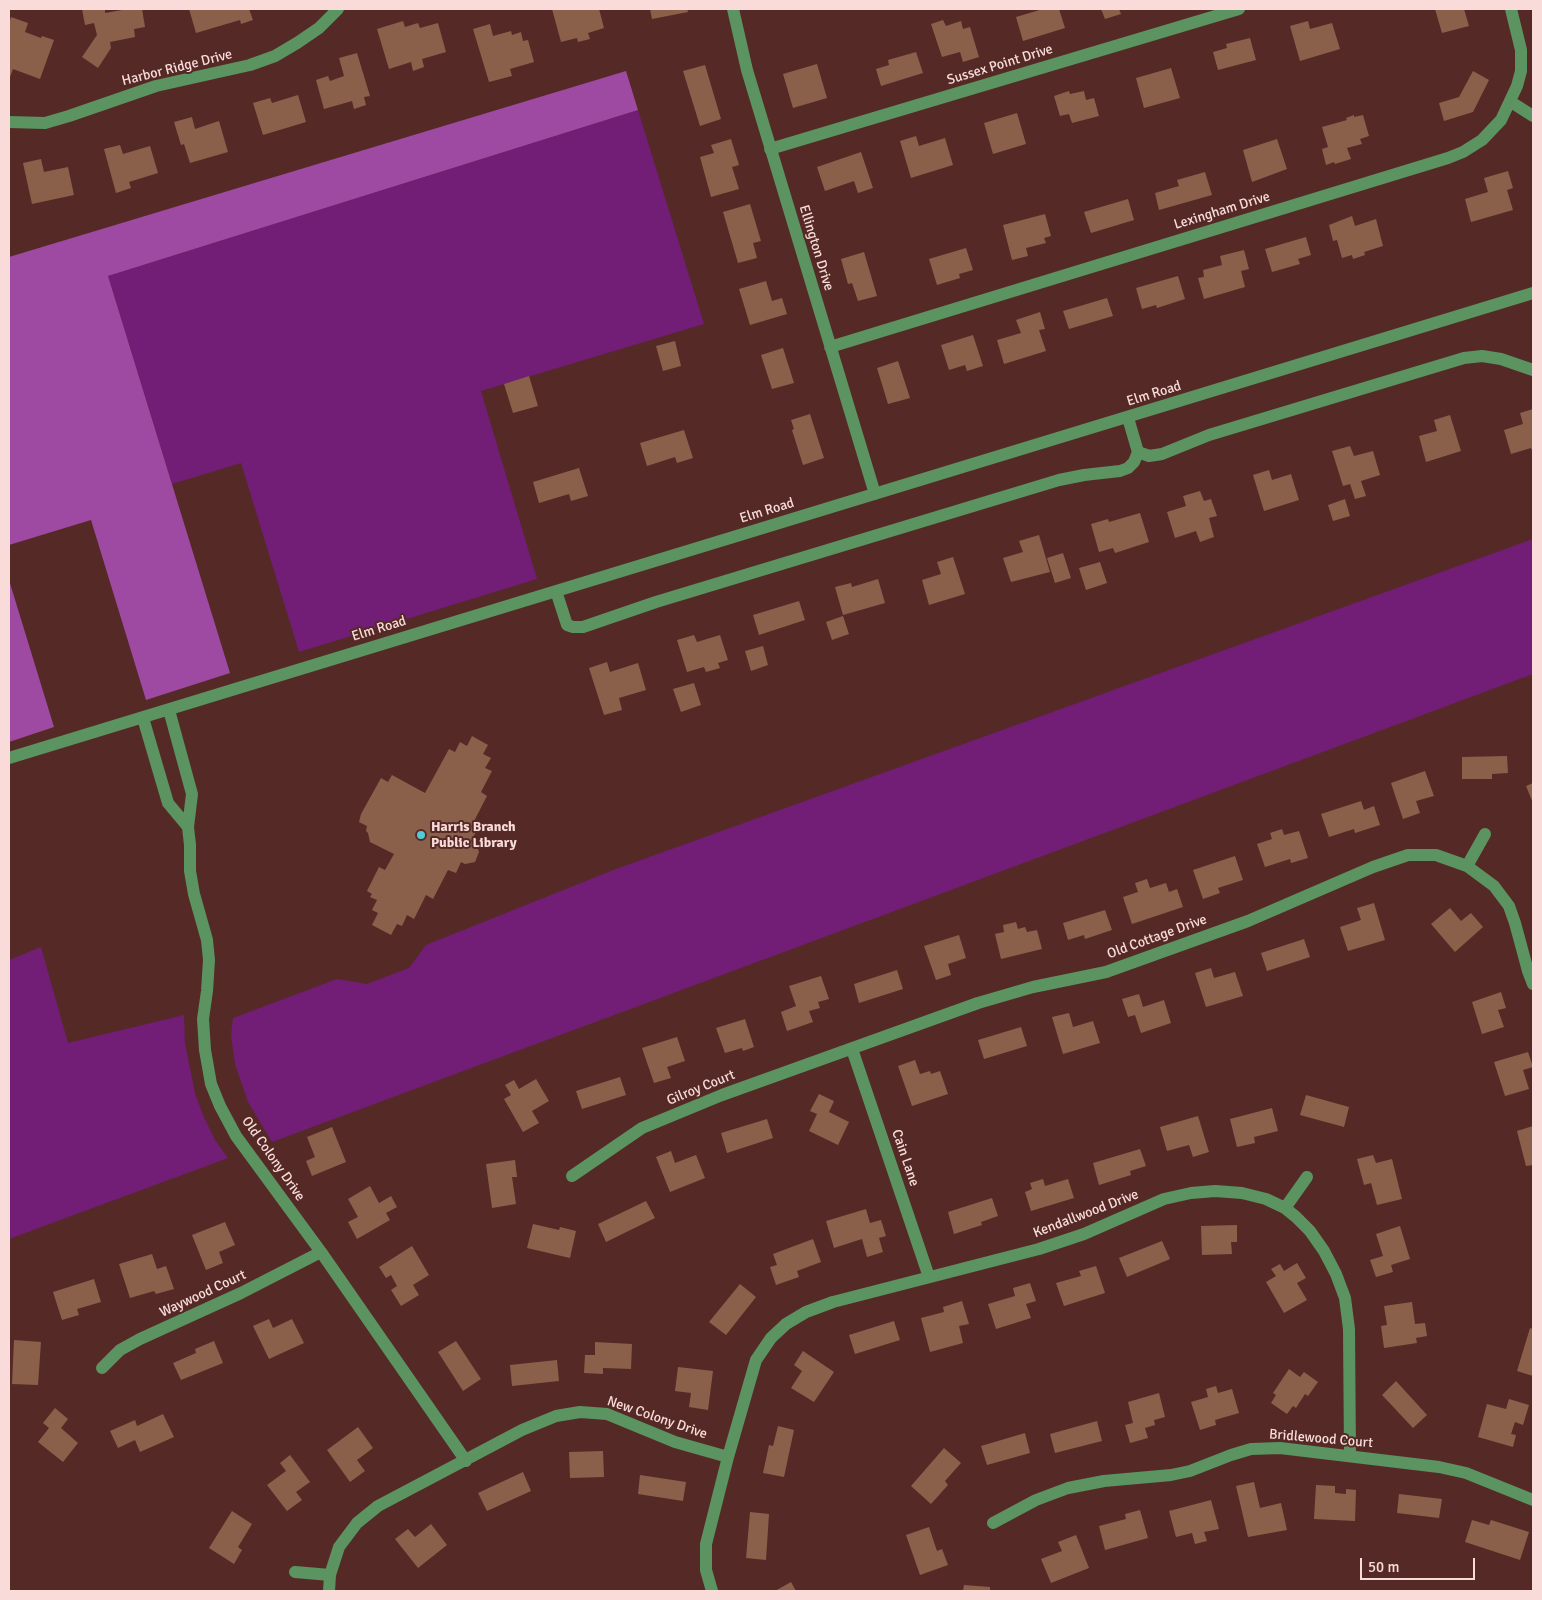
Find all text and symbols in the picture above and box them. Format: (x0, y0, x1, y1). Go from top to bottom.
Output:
street label: Sussex Point Drive (945, 41, 1055, 89)
street label: Harbor Ridge Drive (120, 46, 234, 90)
street label: Lexingham Drive (1172, 188, 1272, 234)
street label: Ellington Drive (795, 203, 837, 293)
street label: Elm Road (1125, 378, 1183, 410)
street label: Elm Road (738, 495, 796, 527)
street label: Elm Road (350, 613, 408, 645)
place label: Harris Branch Public Library (431, 819, 517, 852)
marker: Harris Branch Public Library (415, 829, 427, 841)
street label: Old Cottage Drive (1105, 911, 1209, 963)
street label: Gilroy Court (664, 1067, 738, 1109)
street label: Old Colony Drive (238, 1114, 308, 1204)
street label: Cain Lane (887, 1127, 923, 1189)
street label: Kendallwood Drive (1031, 1186, 1141, 1242)
street label: Waywood Court (157, 1267, 249, 1321)
street label: New Colony Drive (605, 1393, 709, 1443)
street label: Bridlewood Court (1268, 1426, 1374, 1452)
scale bar (1362, 1548, 1477, 1580)
text: 50 m (1368, 1558, 1399, 1576)

